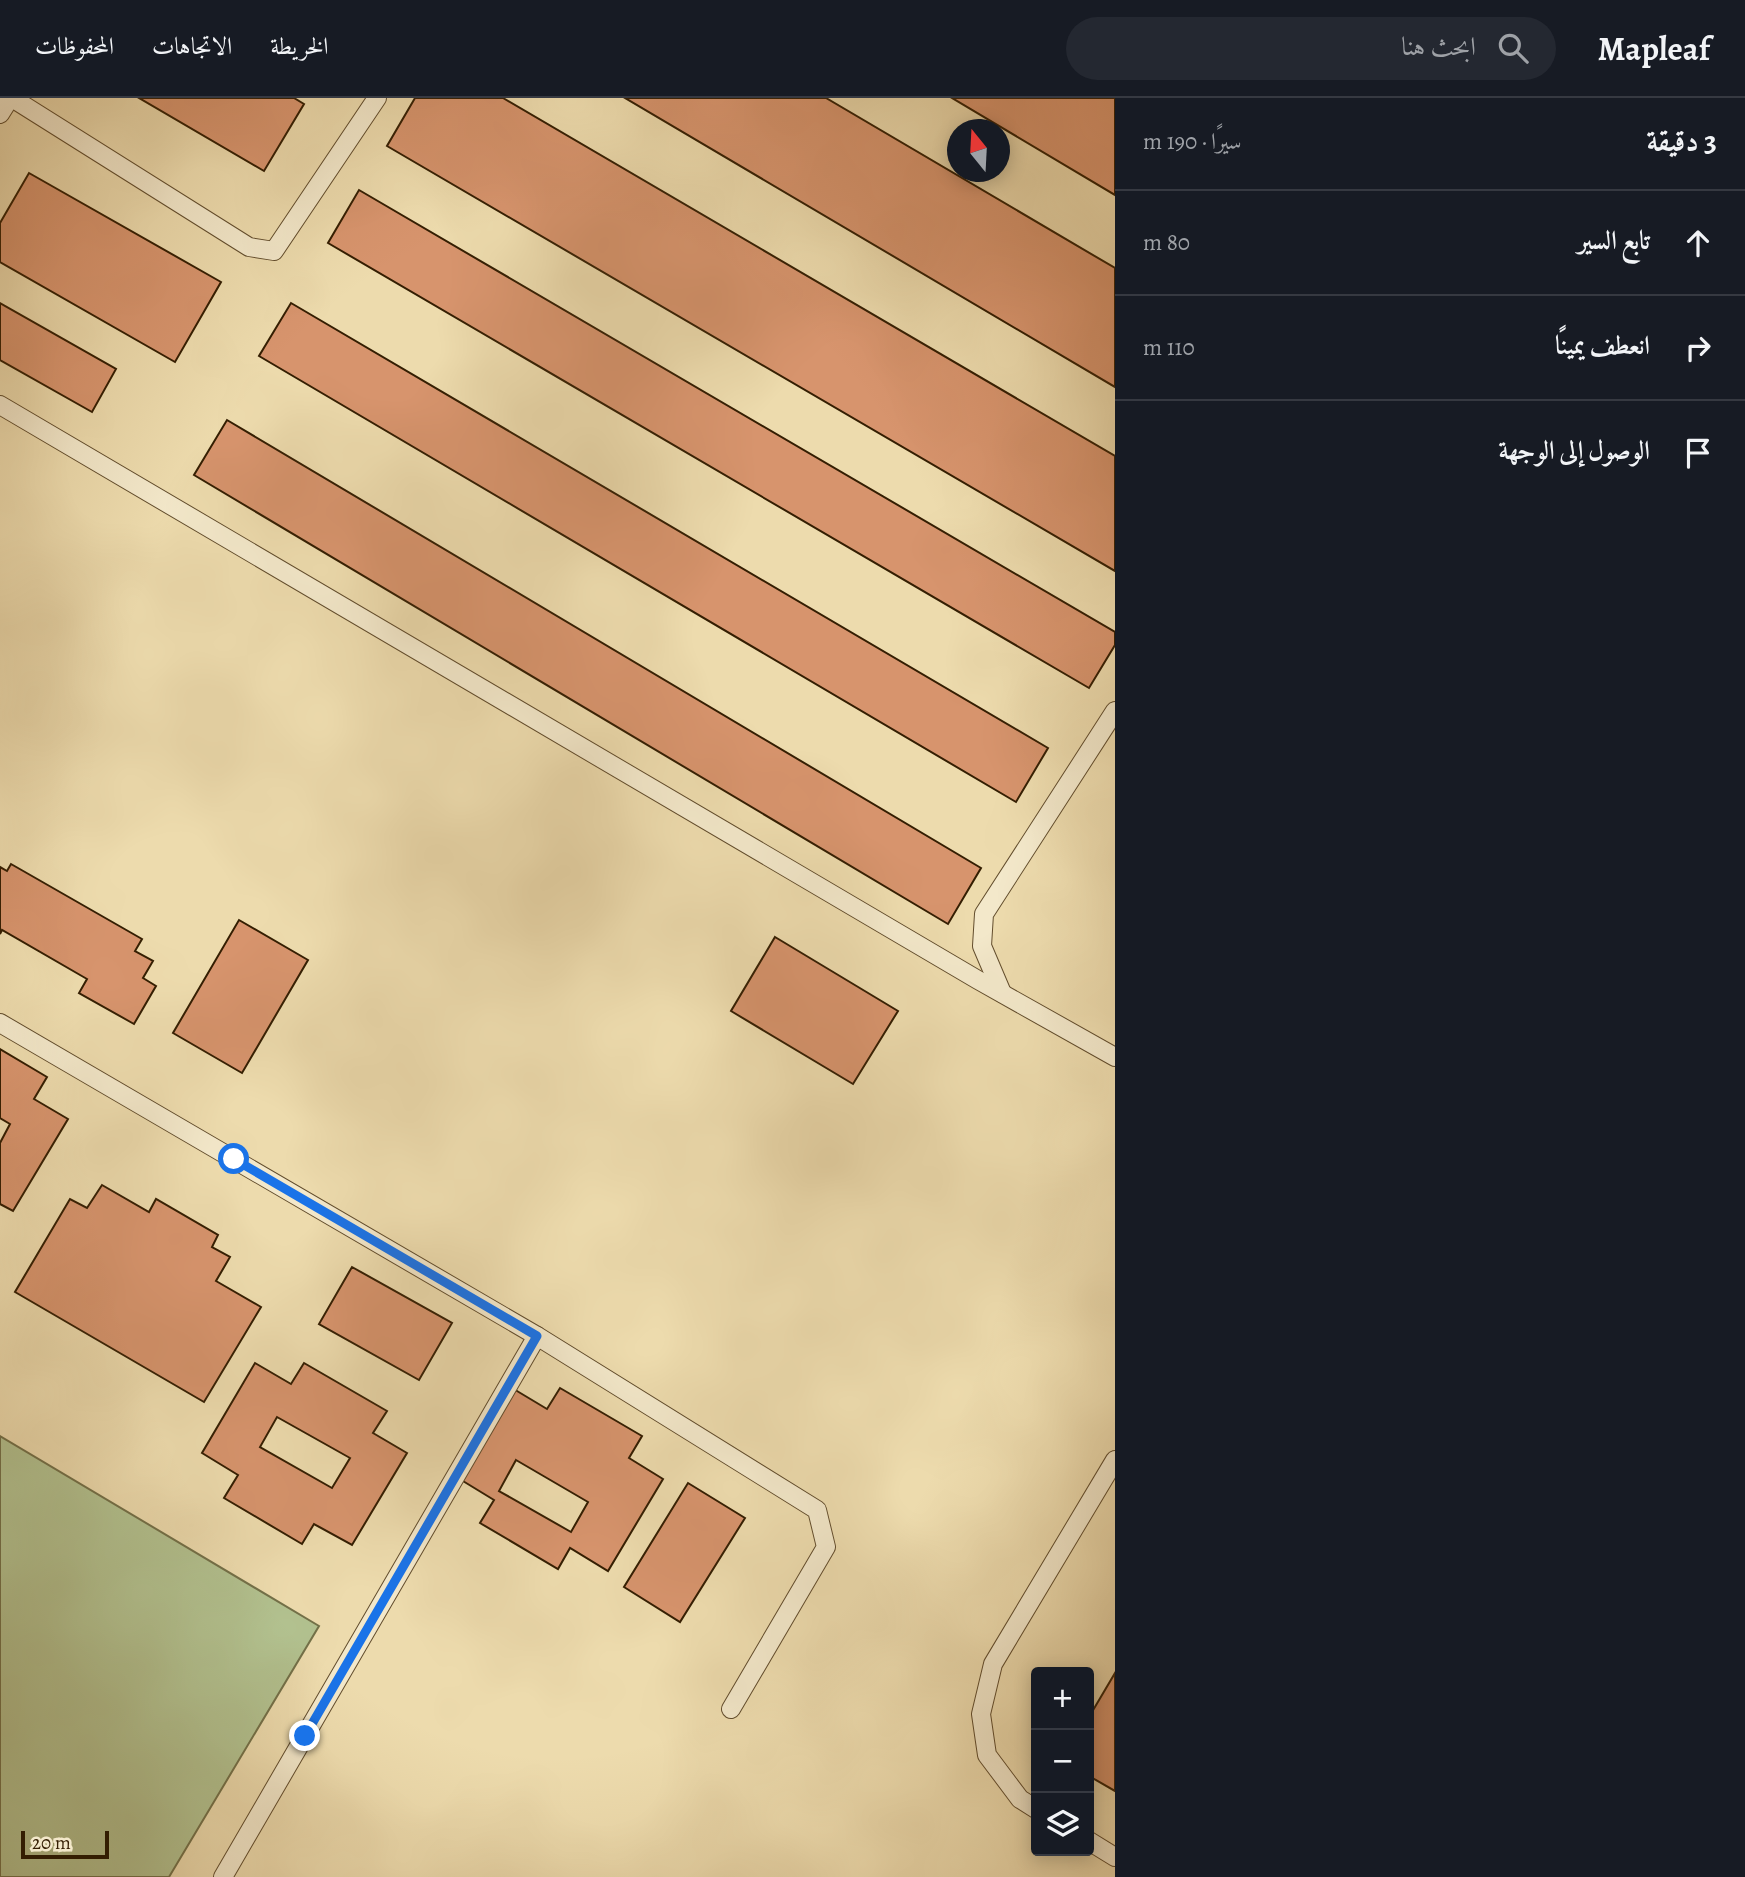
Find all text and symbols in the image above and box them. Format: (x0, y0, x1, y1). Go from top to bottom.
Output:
search box (1066, 17, 1556, 80)
text: Mapleaf (1598, 26, 1710, 71)
text: ابحث هنا (1401, 29, 1476, 64)
icon: search (1494, 29, 1532, 67)
text: المحفوظات (35, 30, 114, 62)
text: الاتجاهات (152, 30, 232, 62)
text: الخريطة (270, 30, 329, 62)
north arrow (947, 119, 1010, 182)
text: 3 دقيقة (1646, 121, 1717, 161)
text: سيرًا · 190 m (1143, 126, 1242, 157)
text: تابع السير (1578, 223, 1650, 258)
icon: ahead (1679, 224, 1717, 262)
text: 80 m (1143, 227, 1190, 258)
text: انعطف يمينًا (1555, 328, 1650, 363)
icon: right (1679, 329, 1717, 367)
text: 110 m (1143, 332, 1195, 363)
text: الوصول إلى الوجهة (1498, 433, 1650, 468)
icon: arrive (1679, 434, 1717, 472)
route start (218, 1143, 249, 1174)
map controls (1031, 1667, 1094, 1856)
button: + (1031, 1667, 1094, 1730)
route end (289, 1720, 320, 1751)
button: − (1031, 1730, 1094, 1793)
button: layers (1031, 1793, 1094, 1856)
scale bar (21, 1828, 108, 1860)
text: 20 m (32, 1830, 71, 1856)

